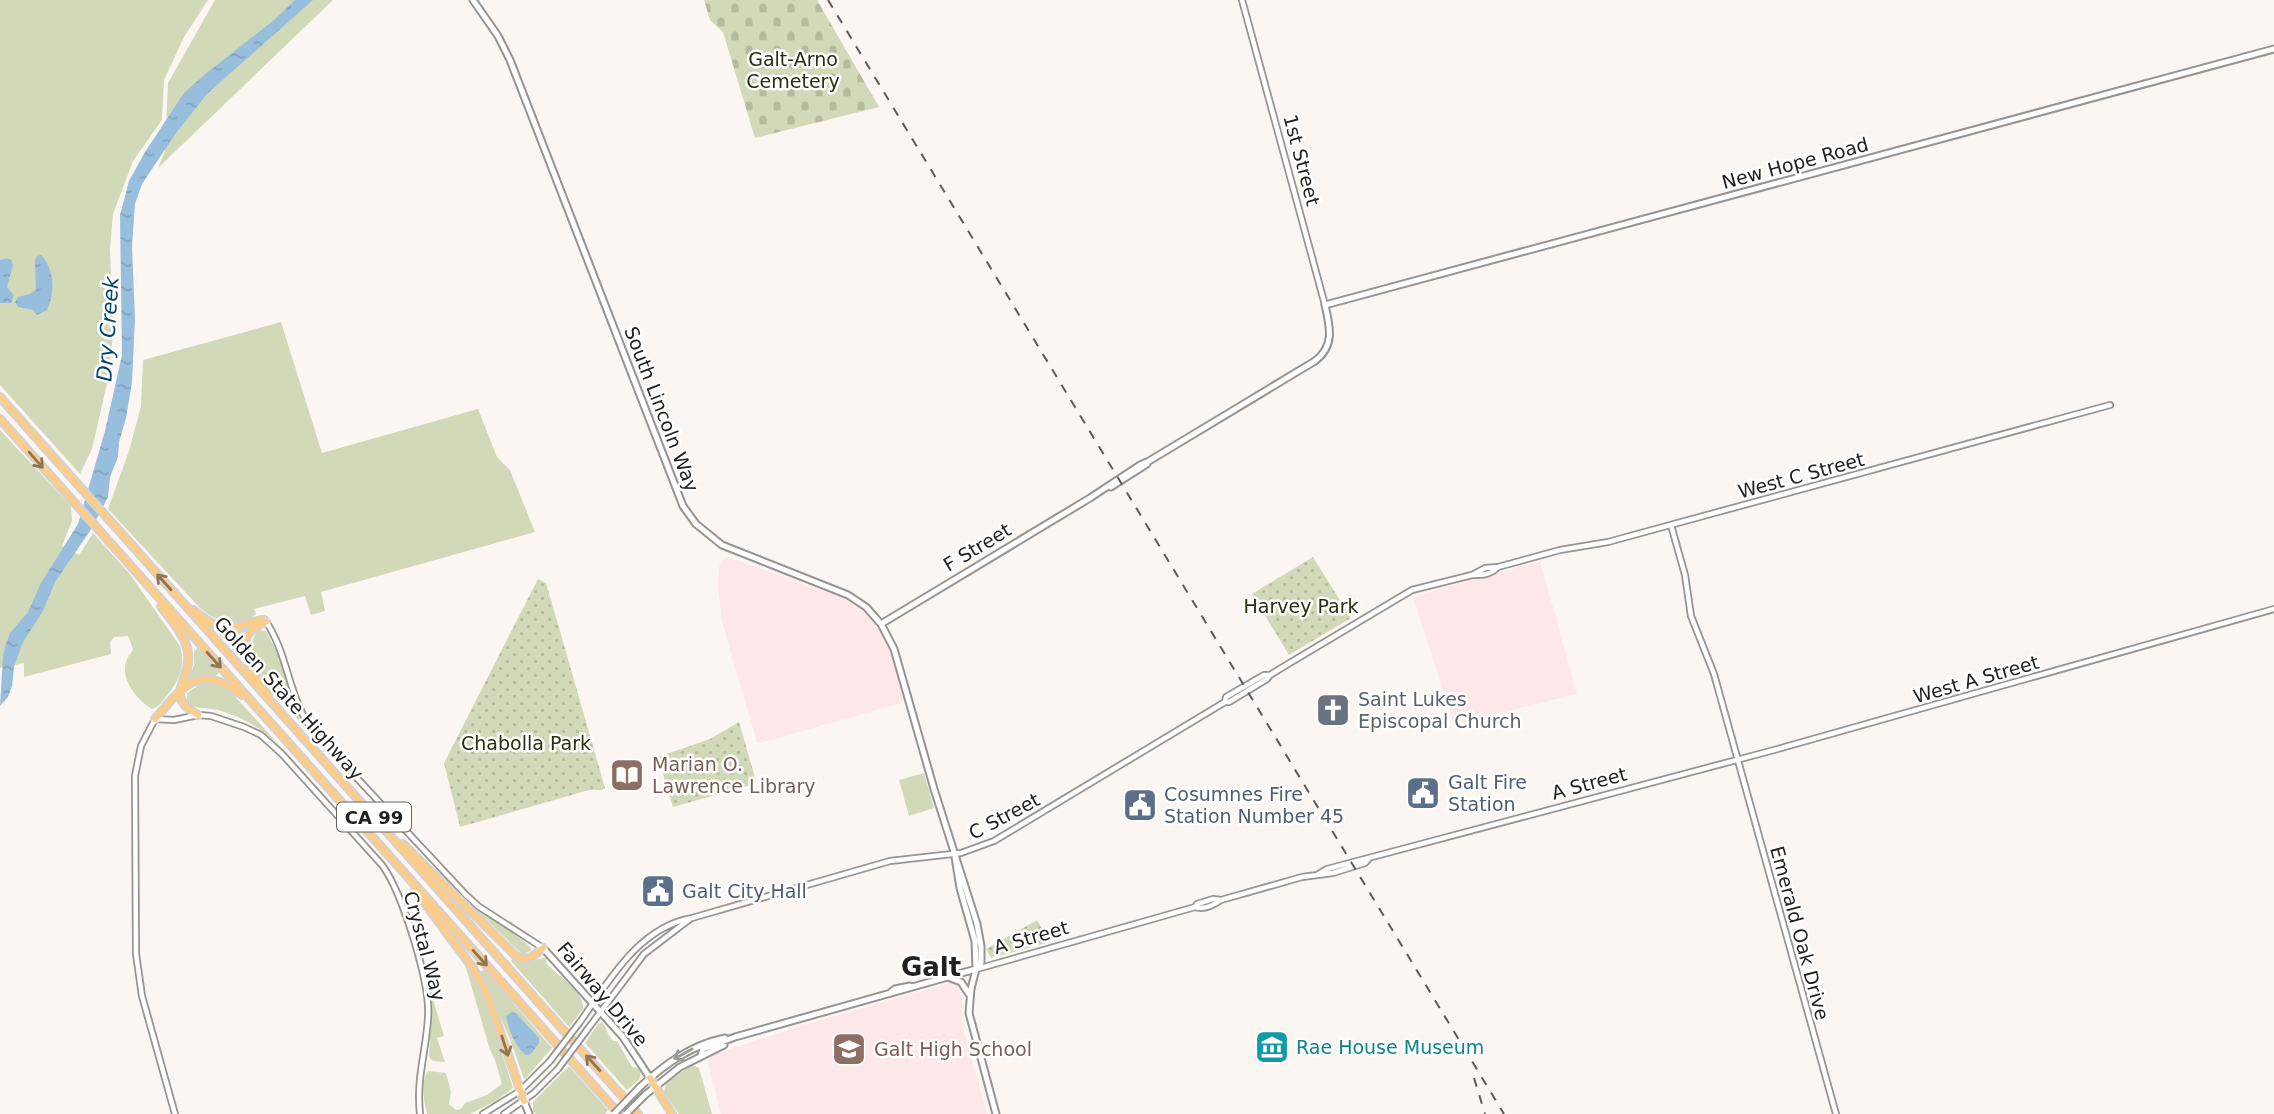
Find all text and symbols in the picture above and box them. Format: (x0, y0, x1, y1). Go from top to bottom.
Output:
park label: Galt-Arno Cemetery (746, 48, 840, 92)
street label: 1st Street (1279, 112, 1325, 208)
street label: New Hope Road (1719, 133, 1871, 193)
water label: Dry Creek (92, 275, 124, 382)
street label: South Lincoln Way (620, 323, 704, 495)
street label: West C Street (1735, 448, 1867, 502)
one-way arrow (28, 450, 44, 468)
street label: F Street (939, 518, 1015, 576)
one-way arrow (156, 573, 172, 591)
park label: Harvey Park (1243, 595, 1359, 617)
street label: Golden State Highway (210, 612, 368, 784)
one-way arrow (206, 651, 222, 669)
street label: West A Street (1911, 651, 2041, 707)
place label: Saint Lukes Episcopal Church (1358, 688, 1522, 732)
church icon: Saint Lukes Episcopal Church (1314, 691, 1352, 729)
park label: Chabolla Park (461, 732, 591, 754)
place label: Marian O. Lawrence Library (652, 753, 816, 797)
library icon: Marian O. Lawrence Library (608, 756, 646, 794)
street label: A Street (1549, 762, 1629, 804)
place label: Galt Fire Station (1448, 771, 1527, 815)
public building icon: Galt Fire Station (1404, 774, 1442, 812)
place label: Cosumnes Fire Station Number 45 (1164, 783, 1344, 827)
public building icon: Cosumnes Fire Station Number 45 (1121, 786, 1159, 824)
street label: C Street (965, 788, 1043, 844)
road number: CA 99 (337, 802, 411, 832)
street label: Emerald Oak Drive (1766, 844, 1834, 1022)
public building icon: Galt City Hall (639, 872, 677, 910)
place label: Galt City Hall (682, 880, 807, 902)
street label: Crystal Way (400, 889, 450, 1003)
street label: A Street (991, 916, 1071, 958)
street label: Fairway Drive (553, 938, 653, 1050)
one-way arrow (472, 948, 488, 966)
district label: Galt (901, 952, 961, 982)
museum icon: Rae House Museum (1253, 1028, 1291, 1066)
school or university icon: Galt High School (830, 1030, 868, 1068)
one-way arrow (500, 1034, 513, 1056)
place label: Rae House Museum (1296, 1036, 1484, 1058)
place label: Galt High School (874, 1038, 1032, 1060)
one-way arrow (673, 1048, 694, 1061)
one-way arrow (584, 1055, 601, 1072)

